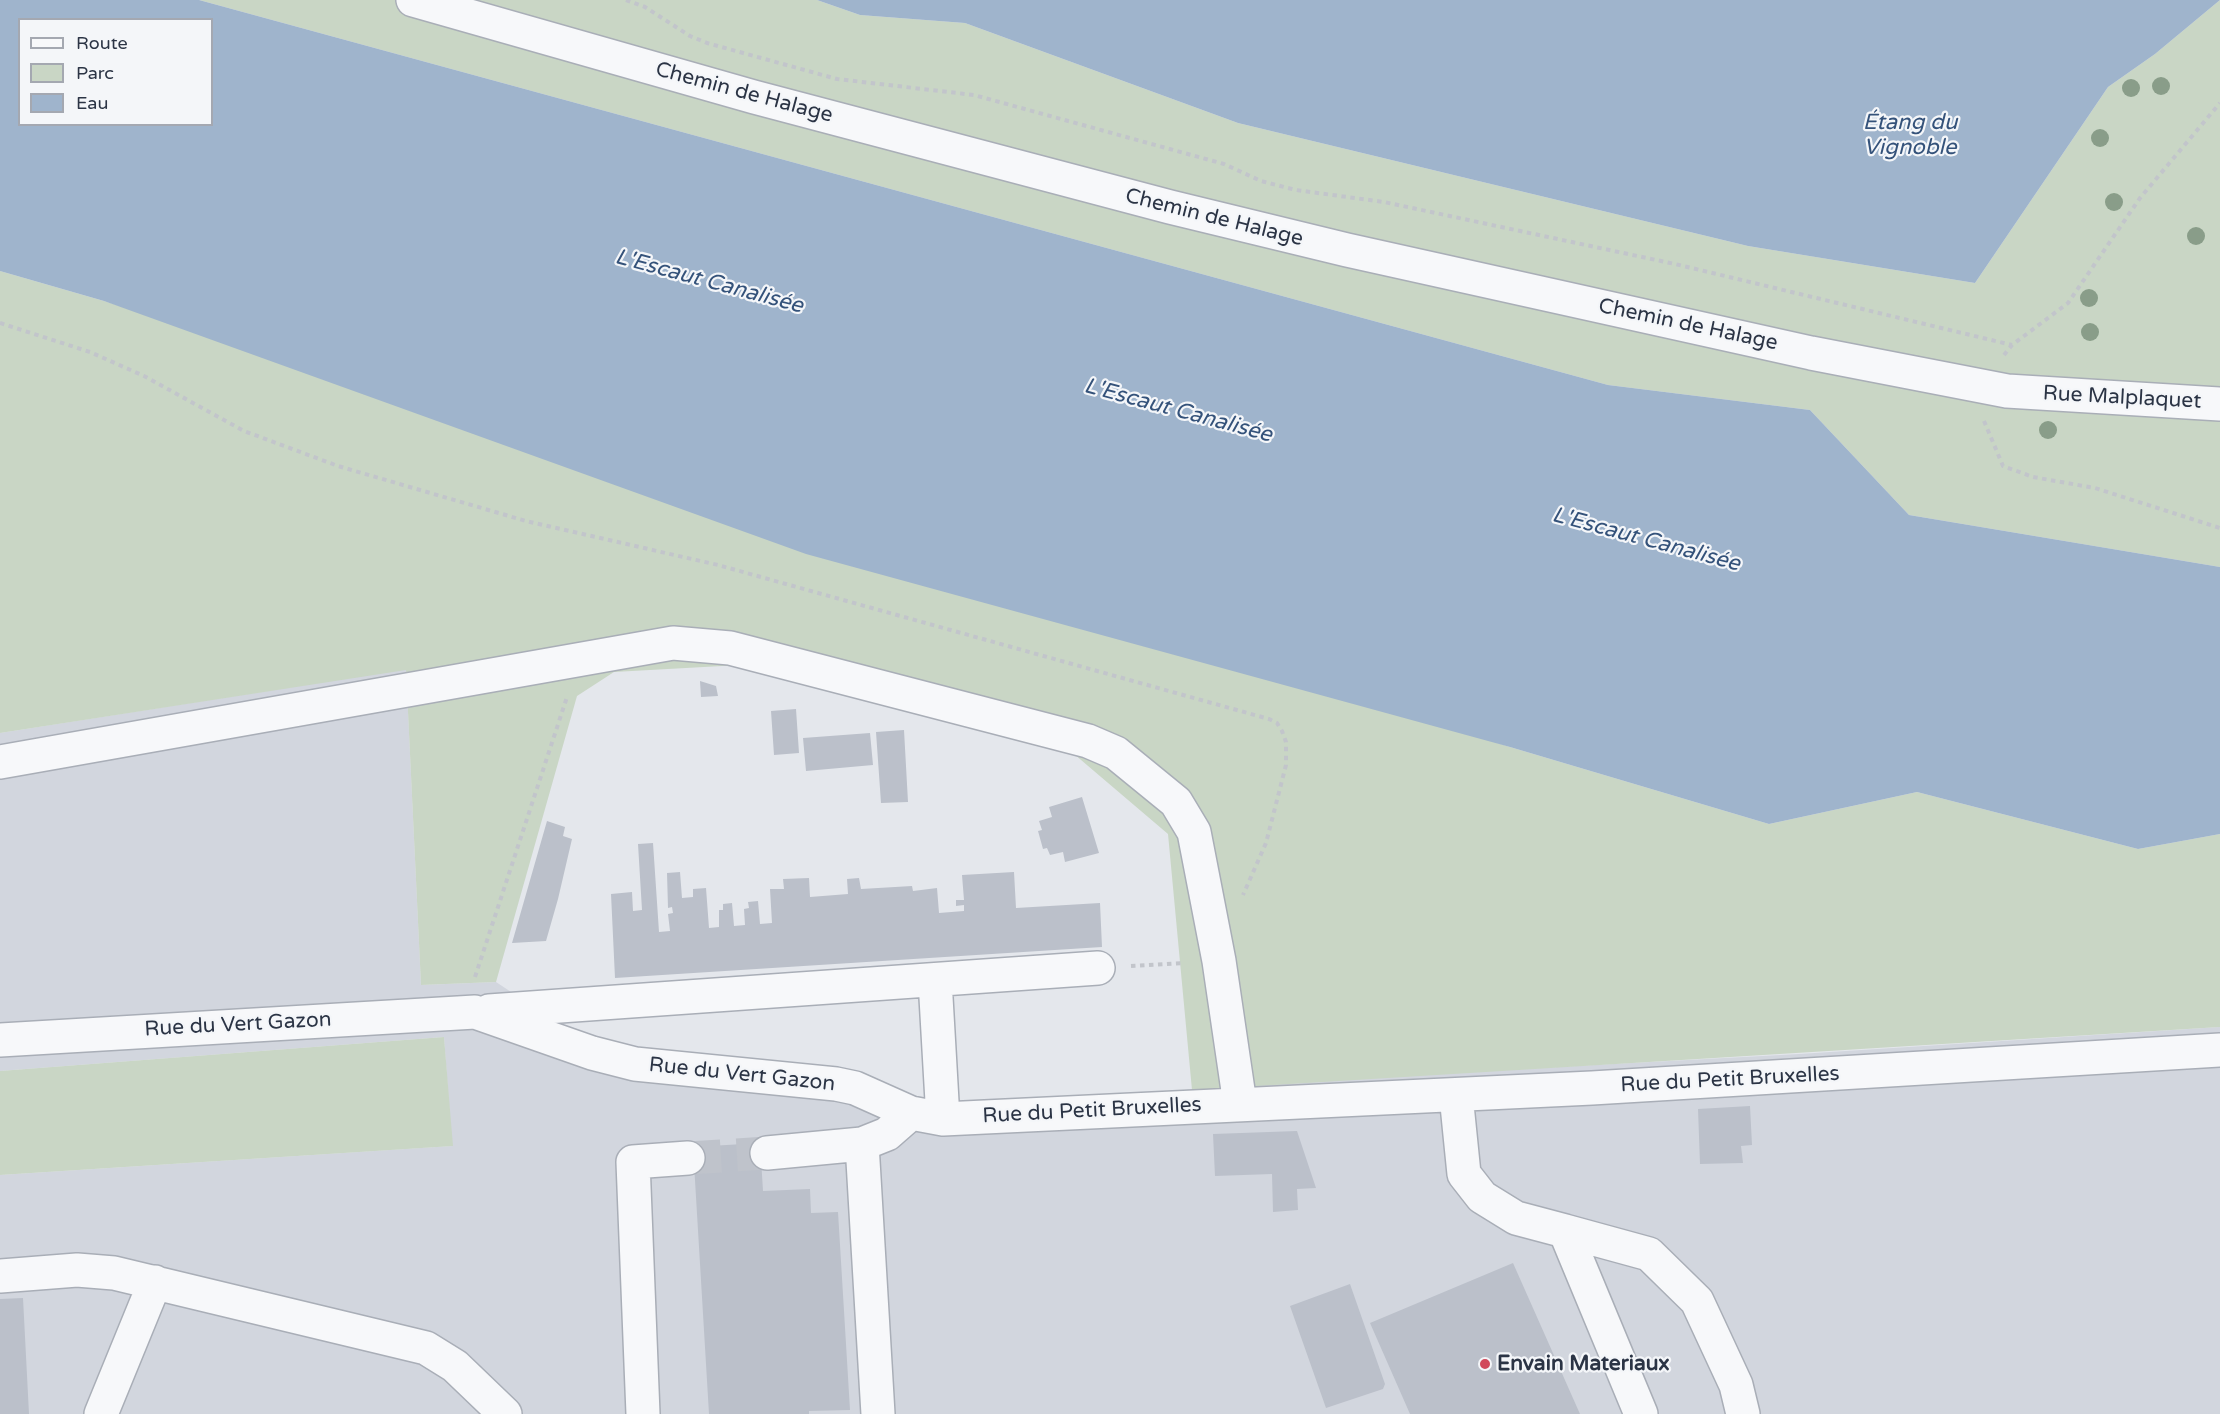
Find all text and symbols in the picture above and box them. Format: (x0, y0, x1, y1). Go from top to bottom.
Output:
legend (18, 18, 213, 126)
text: Route (76, 32, 128, 54)
street label: Chemin de Halage (653, 57, 835, 129)
text: Parc (76, 62, 114, 84)
text: Eau (76, 92, 108, 114)
water label: Étang du Vignoble (1863, 110, 1957, 162)
street label: Chemin de Halage (1122, 184, 1306, 252)
water label: L'Escaut Canalisée (612, 244, 806, 320)
street label: Chemin de Halage (1596, 294, 1780, 356)
water label: L'Escaut Canalisée (1081, 373, 1275, 449)
street label: Rue Malplaquet (2042, 381, 2202, 415)
water label: L'Escaut Canalisée (1549, 502, 1743, 578)
street label: Rue du Vert Gazon (144, 1008, 332, 1042)
street label: Rue du Vert Gazon (648, 1053, 836, 1097)
street label: Rue du Petit Bruxelles (1620, 1062, 1840, 1098)
street label: Rue du Petit Bruxelles (982, 1093, 1202, 1129)
place label: Envain Materiaux (1497, 1351, 1670, 1377)
marker: Envain Materiaux (1478, 1357, 1492, 1371)

